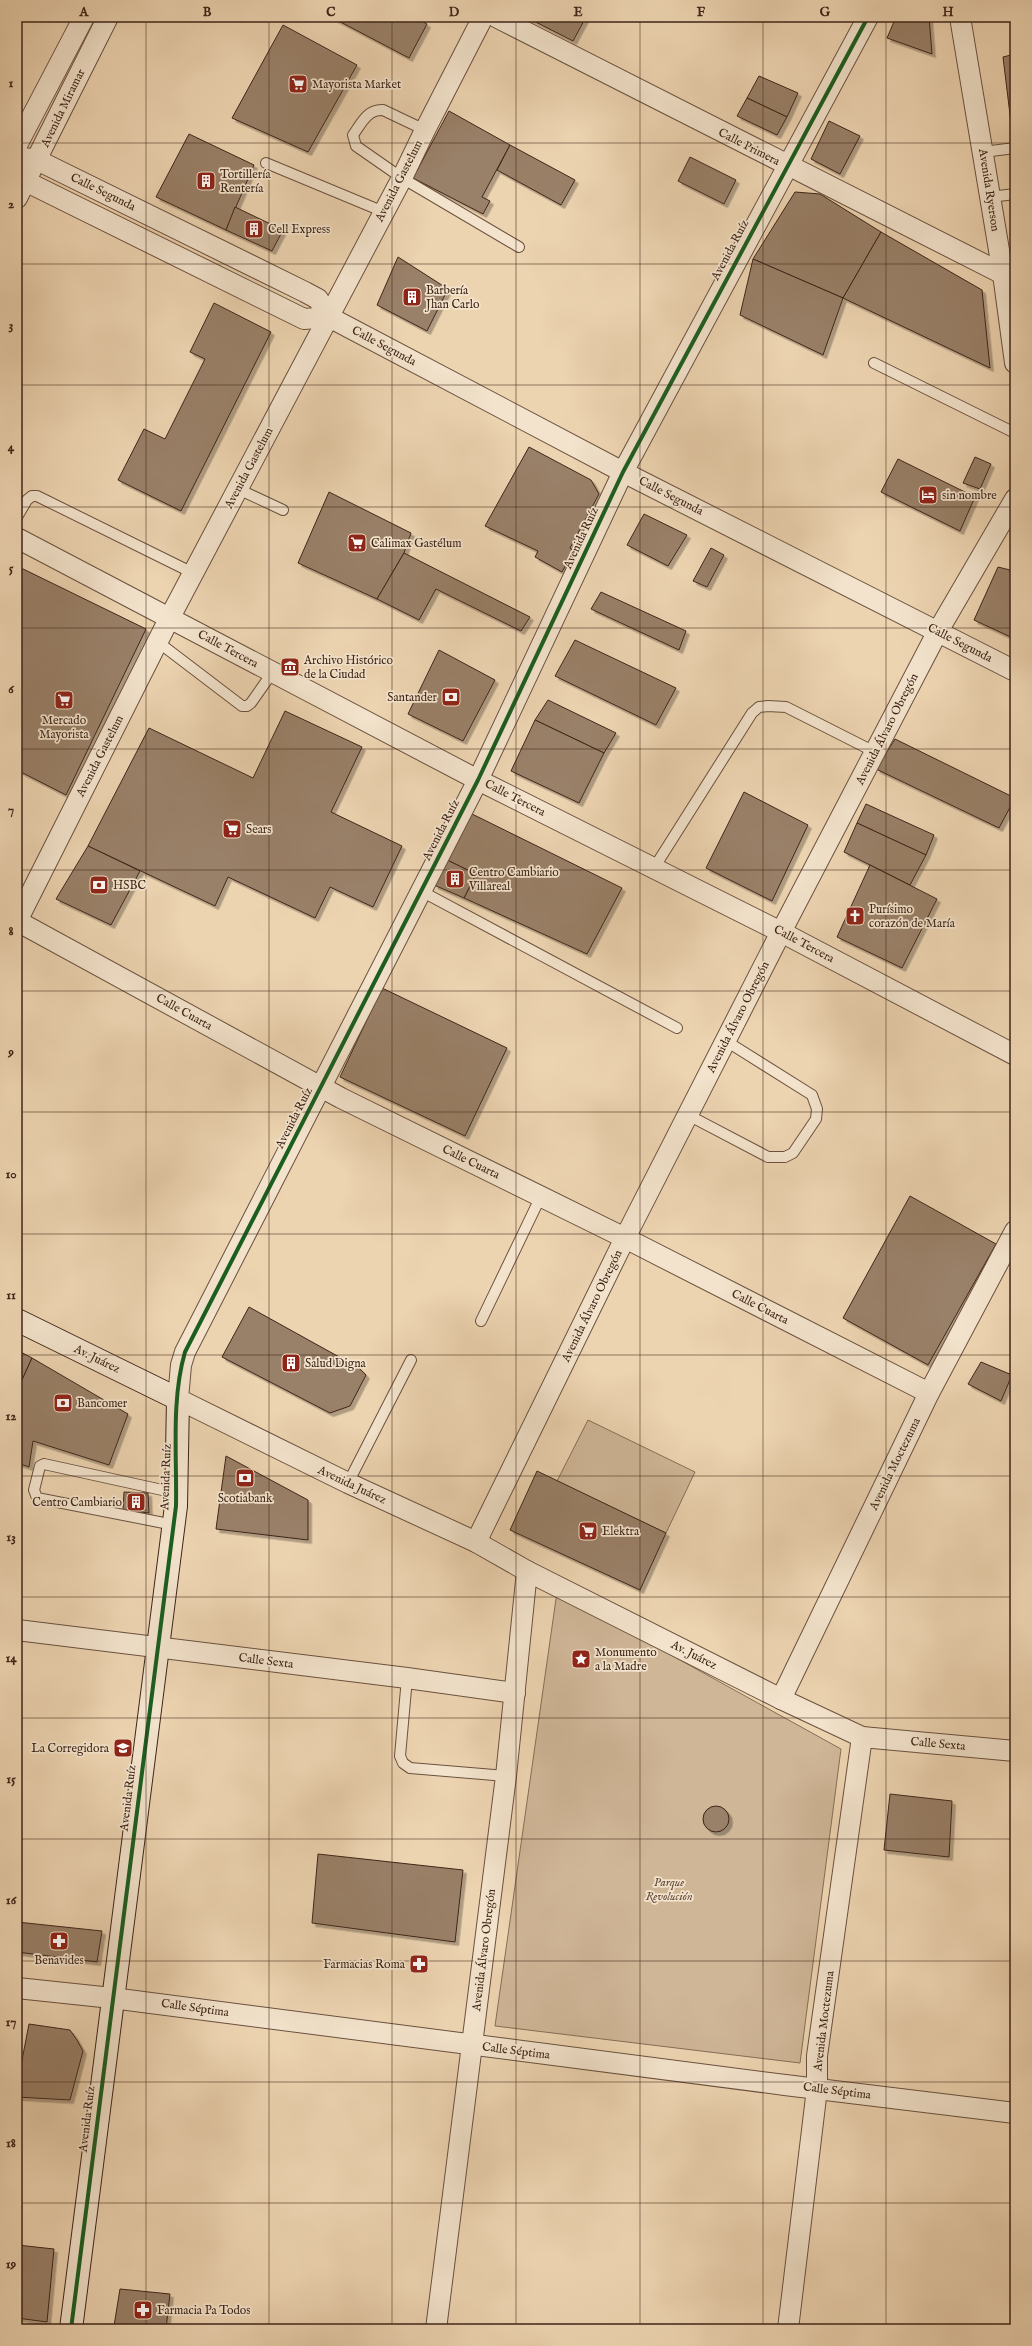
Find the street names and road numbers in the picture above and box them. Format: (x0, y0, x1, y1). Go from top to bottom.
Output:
street label: Avenida Miramar (37, 66, 89, 151)
street label: Calle Primera (716, 125, 783, 169)
street label: Avenida Gastelum (372, 138, 426, 225)
street label: Avenida Ryerson (975, 146, 1003, 233)
street label: Calle Segunda (68, 170, 139, 215)
street label: Avenida Ruíz (707, 217, 752, 284)
street label: Calle Segunda (349, 323, 419, 370)
street label: Avenida Gastelum (221, 425, 277, 512)
street label: Calle Segunda (636, 473, 707, 519)
street label: Avenida Ruíz (560, 504, 602, 572)
street label: Calle Segunda (925, 620, 996, 666)
street label: Calle Tercera (195, 627, 261, 672)
street label: Avenida Álvaro Obregón (851, 670, 922, 788)
street label: Avenida Gastelum (73, 713, 127, 800)
street label: Calle Tercera (482, 776, 549, 820)
street label: Avenida Ruíz (419, 797, 463, 864)
street label: Calle Tercera (771, 922, 837, 967)
street label: Avenida Álvaro Obregón (702, 958, 773, 1076)
street label: Calle Cuarta (153, 990, 216, 1034)
street label: Avenida Ruíz (272, 1085, 316, 1152)
street label: Calle Cuarta (440, 1142, 503, 1183)
street label: Avenida Álvaro Obregón (557, 1246, 626, 1366)
street label: Calle Cuarta (729, 1286, 792, 1328)
street label: Av. Juárez (70, 1341, 123, 1378)
street label: Avenida Moctezuma (866, 1415, 924, 1514)
street label: Avenida Ruíz (157, 1443, 175, 1511)
street label: Avenida Juárez (314, 1462, 389, 1508)
street label: Av. Juárez (667, 1637, 720, 1674)
street label: Calle Sexta (238, 1650, 295, 1672)
street label: Calle Sexta (910, 1734, 967, 1754)
street label: Avenida Ruíz (116, 1764, 140, 1833)
street label: Avenida Álvaro Obregón (468, 1887, 499, 2013)
street label: Avenida Moctezuma (810, 1969, 838, 2073)
street label: Calle Séptima (160, 1996, 231, 2021)
street label: Calle Séptima (481, 2039, 552, 2064)
street label: Calle Séptima (802, 2079, 873, 2104)
street label: Avenida Ruíz (75, 2085, 99, 2154)

